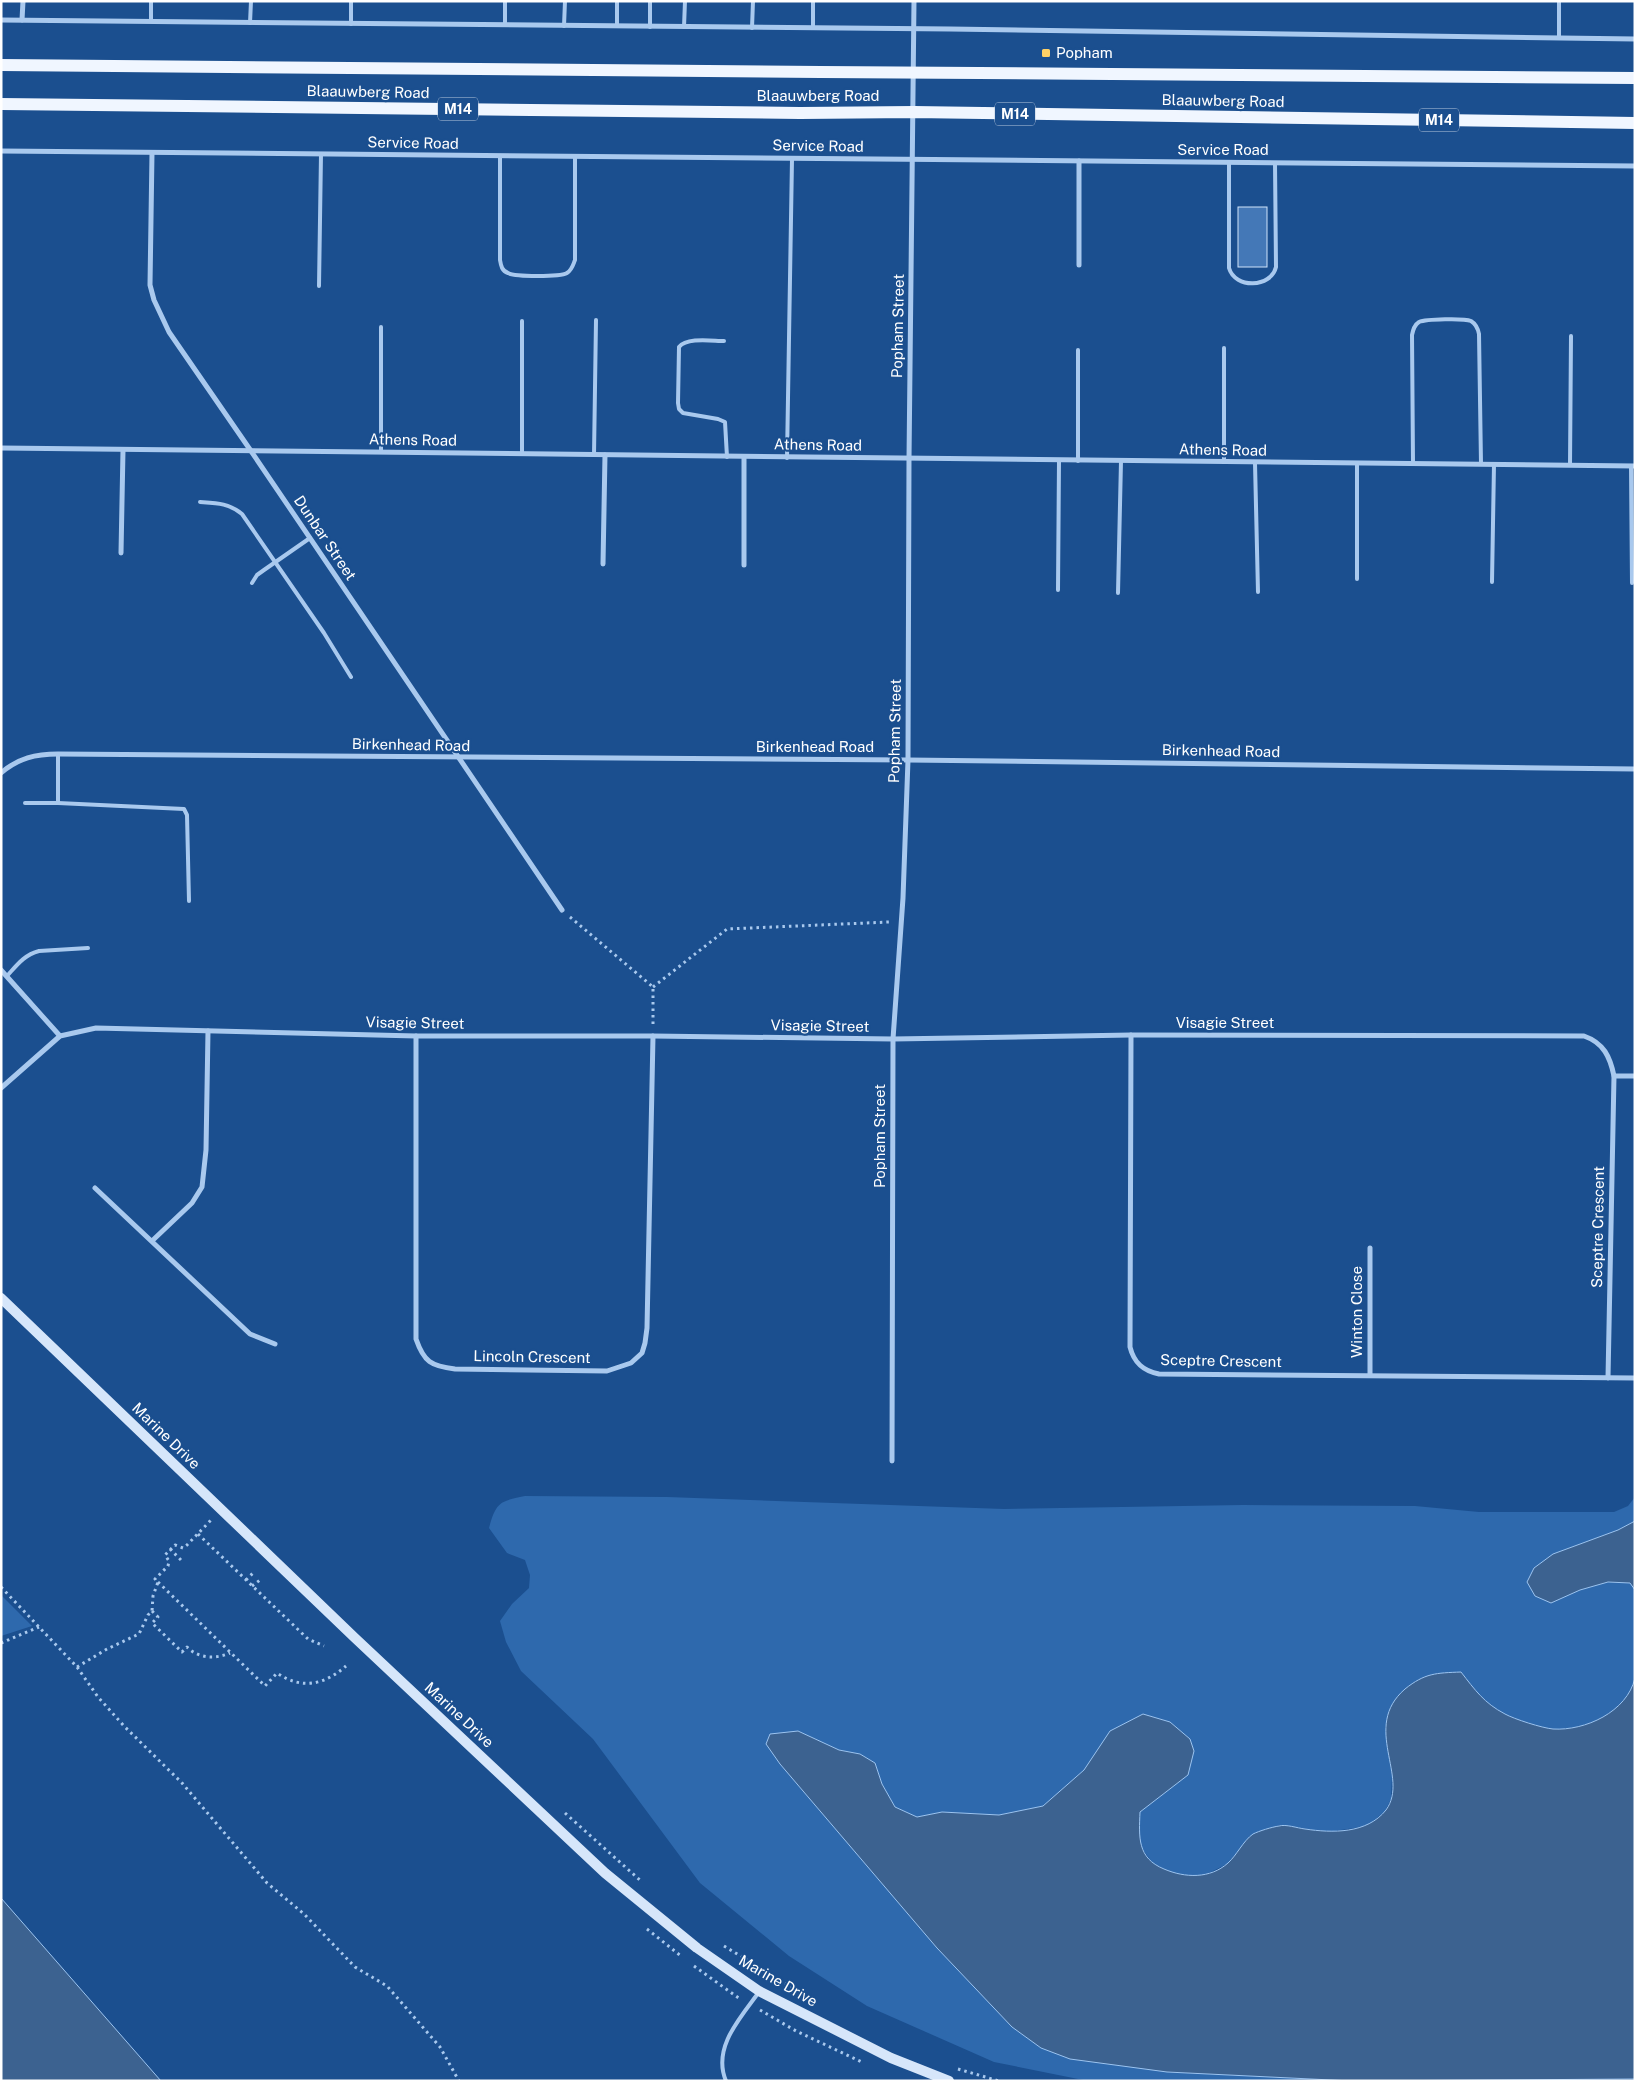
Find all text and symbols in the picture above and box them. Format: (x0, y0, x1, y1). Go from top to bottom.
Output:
place label: Popham (1056, 44, 1113, 61)
marker: Popham (1040, 47, 1052, 59)
street label: Blaauwberg Road (306, 82, 430, 101)
street label: Blaauwberg Road (756, 87, 880, 104)
street label: Blaauwberg Road (1161, 91, 1285, 110)
road number: M14 (438, 98, 478, 120)
road number: M14 (995, 102, 1035, 126)
road number: M14 (1419, 108, 1459, 132)
street label: Service Road (367, 133, 459, 152)
street label: Service Road (772, 136, 864, 155)
street label: Service Road (1177, 141, 1269, 158)
street label: Popham Street (888, 274, 907, 378)
street label: Athens Road (369, 430, 457, 449)
street label: Athens Road (774, 435, 862, 454)
street label: Athens Road (1179, 440, 1267, 459)
street label: Dunbar Street (291, 492, 360, 583)
street label: Popham Street (885, 679, 904, 783)
street label: Birkenhead Road (352, 735, 470, 754)
street label: Birkenhead Road (756, 738, 874, 755)
street label: Birkenhead Road (1162, 741, 1280, 760)
street label: Visagie Street (366, 1013, 465, 1032)
street label: Visagie Street (1176, 1014, 1274, 1031)
street label: Visagie Street (771, 1016, 870, 1035)
street label: Popham Street (871, 1084, 888, 1188)
street label: Sceptre Crescent (1588, 1166, 1607, 1288)
street label: Winton Close (1348, 1266, 1365, 1358)
street label: Lincoln Crescent (473, 1347, 591, 1366)
street label: Sceptre Crescent (1160, 1351, 1282, 1370)
street label: Marine Drive (129, 1399, 204, 1472)
street label: Marine Drive (421, 1678, 497, 1751)
street label: Marine Drive (736, 1951, 821, 2010)

